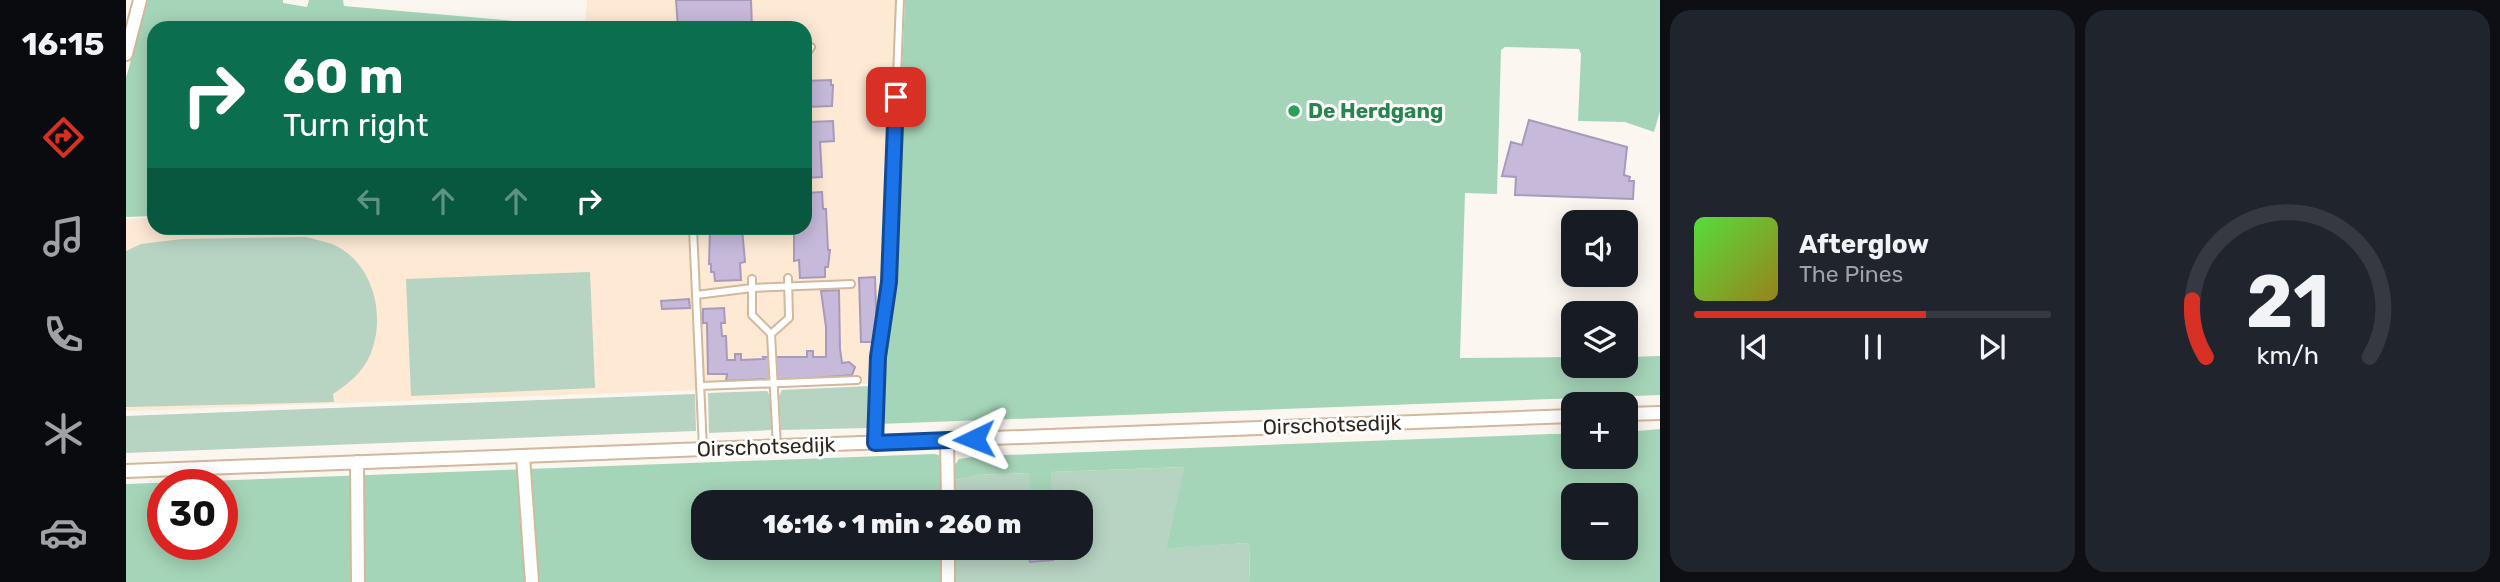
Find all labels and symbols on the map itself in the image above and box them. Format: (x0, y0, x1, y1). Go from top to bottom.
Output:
pin (866, 67, 926, 127)
place label: De Herdgang (1308, 98, 1443, 123)
marker: De Herdgang (1286, 103, 1302, 119)
position arrow (937, 402, 1011, 476)
street label: Oirschotsedijk (1262, 410, 1402, 439)
street label: Oirschotsedijk (696, 432, 836, 461)
speed limit sign: 30 (147, 469, 238, 560)

